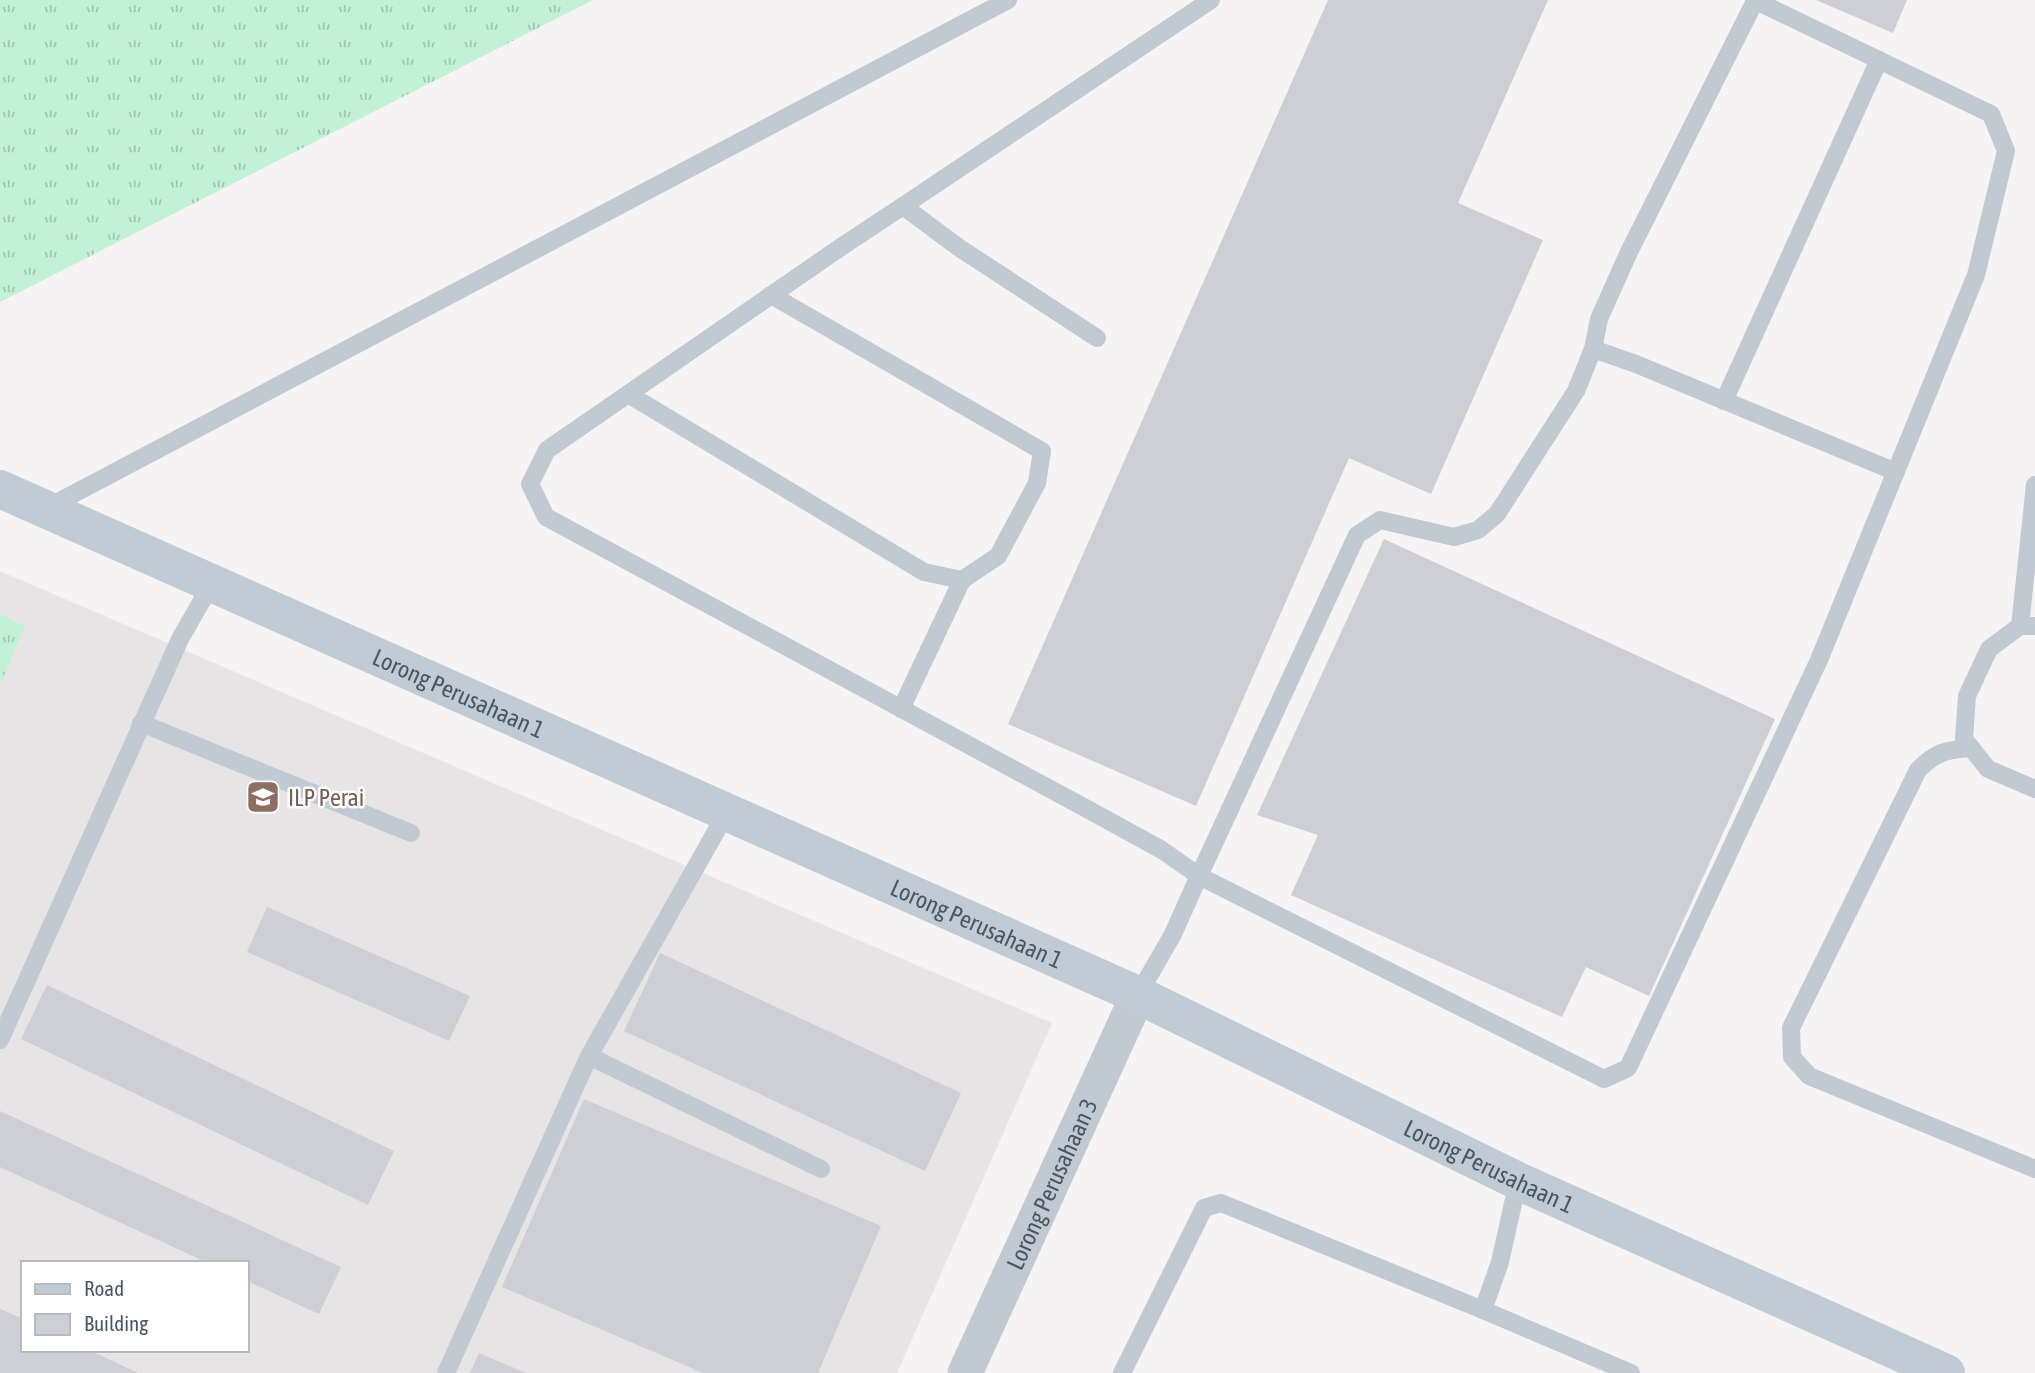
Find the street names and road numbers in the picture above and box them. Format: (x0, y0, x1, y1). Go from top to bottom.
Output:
street label: Lorong Perusahaan 1 (369, 643, 549, 743)
street label: Lorong Perusahaan 1 (887, 873, 1067, 973)
street label: Lorong Perusahaan 3 (1001, 1094, 1102, 1274)
street label: Lorong Perusahaan 1 (1400, 1114, 1578, 1218)

